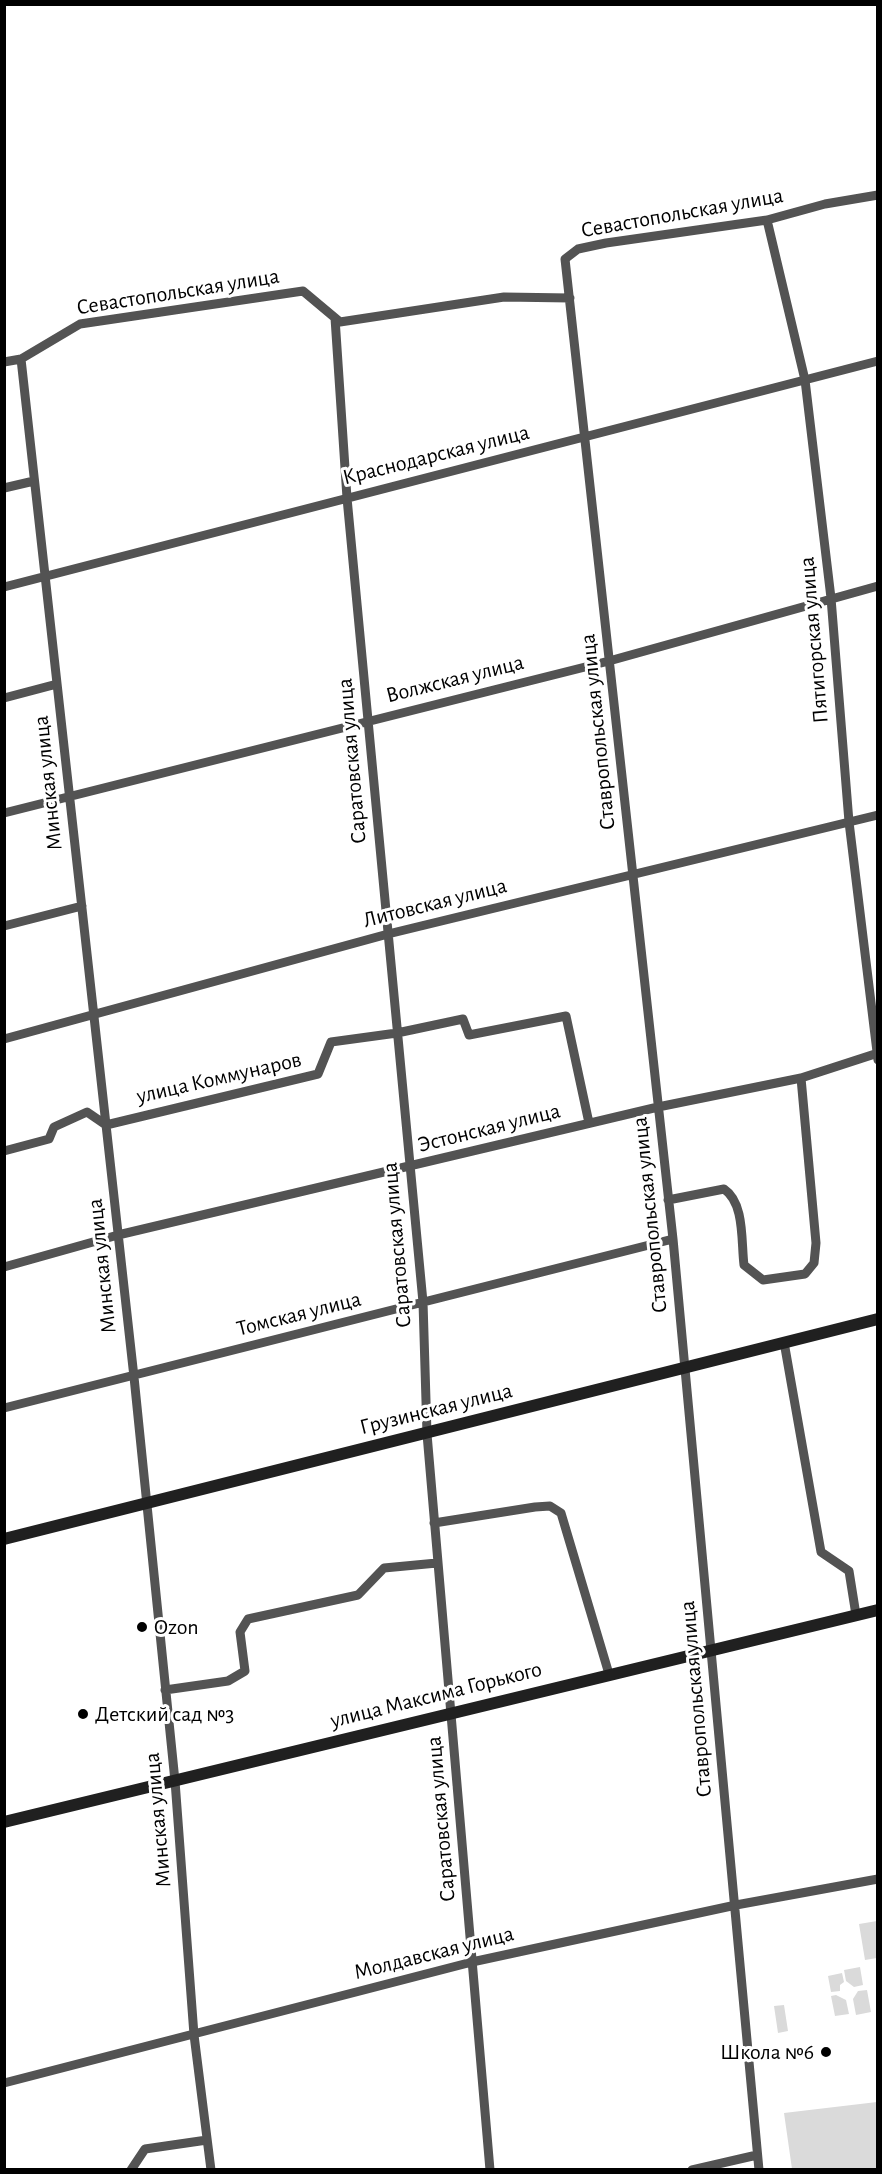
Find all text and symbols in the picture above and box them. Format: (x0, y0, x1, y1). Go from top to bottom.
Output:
street label: Севастопольская улица (579, 182, 785, 244)
street label: Севастопольская улица (75, 263, 281, 321)
street label: Краснодарская улица (340, 419, 532, 491)
street label: Пятигорская улица (794, 556, 834, 724)
street label: Ставропольская улица (575, 633, 621, 831)
street label: Волжская улица (383, 649, 527, 709)
street label: Саратовская улица (332, 677, 372, 845)
street label: Минская улица (28, 714, 68, 852)
street label: Литовская улица (360, 872, 510, 934)
street label: улица Коммунаров (134, 1046, 304, 1110)
street label: Эстонская улица (415, 1098, 563, 1158)
street label: Ставропольская улица (627, 1116, 673, 1314)
street label: Саратовская улица (377, 1161, 417, 1329)
street label: Минская улица (82, 1197, 122, 1335)
street label: Томская улица (234, 1286, 364, 1342)
street label: Грузинская улица (357, 1377, 515, 1441)
street label: Ставропольская улица (674, 1600, 718, 1798)
place label: Ozon (154, 1614, 199, 1640)
marker: Ozon (135, 1620, 149, 1634)
street label: улица Максима Горького (328, 1656, 544, 1734)
place label: Детский сад №3 (95, 1701, 234, 1727)
marker: Детский сад №3 (76, 1707, 90, 1721)
street label: Саратовская улица (421, 1735, 461, 1903)
street label: Минская улица (139, 1751, 177, 1889)
street label: Молдавская улица (351, 1920, 517, 1986)
place label: Школа №6 (720, 2039, 814, 2065)
marker: Школа №6 (819, 2045, 833, 2059)

